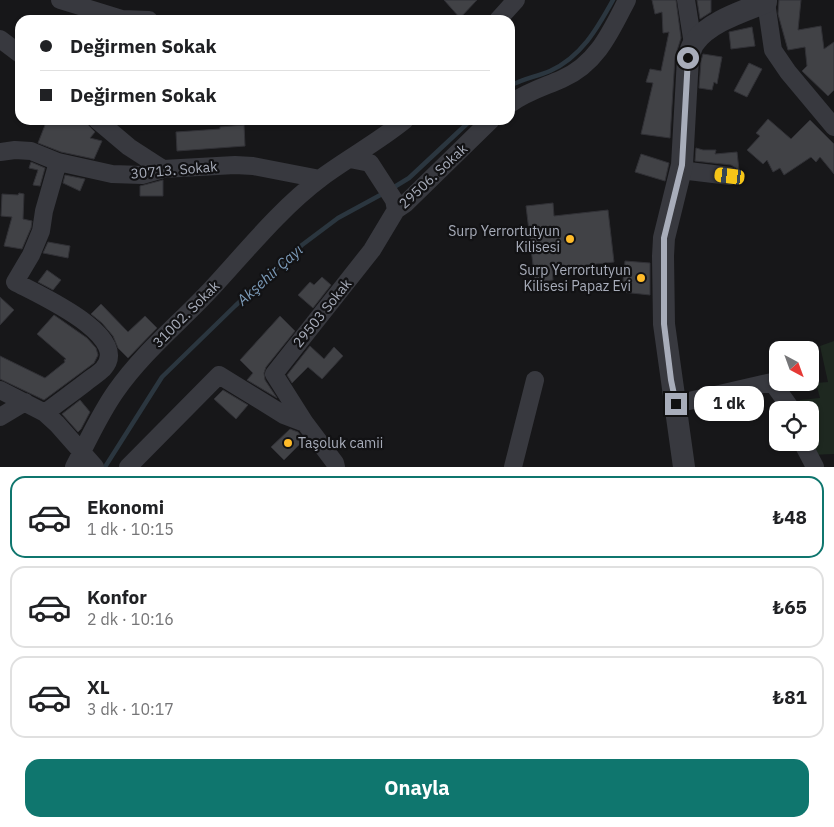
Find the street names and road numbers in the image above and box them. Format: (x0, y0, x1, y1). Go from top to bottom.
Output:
street label: 29506. Sokak (395, 139, 471, 212)
street label: 30713. Sokak (130, 157, 219, 183)
street label: 29503 Sokak (289, 274, 356, 351)
street label: 31002. Sokak (149, 276, 224, 351)

